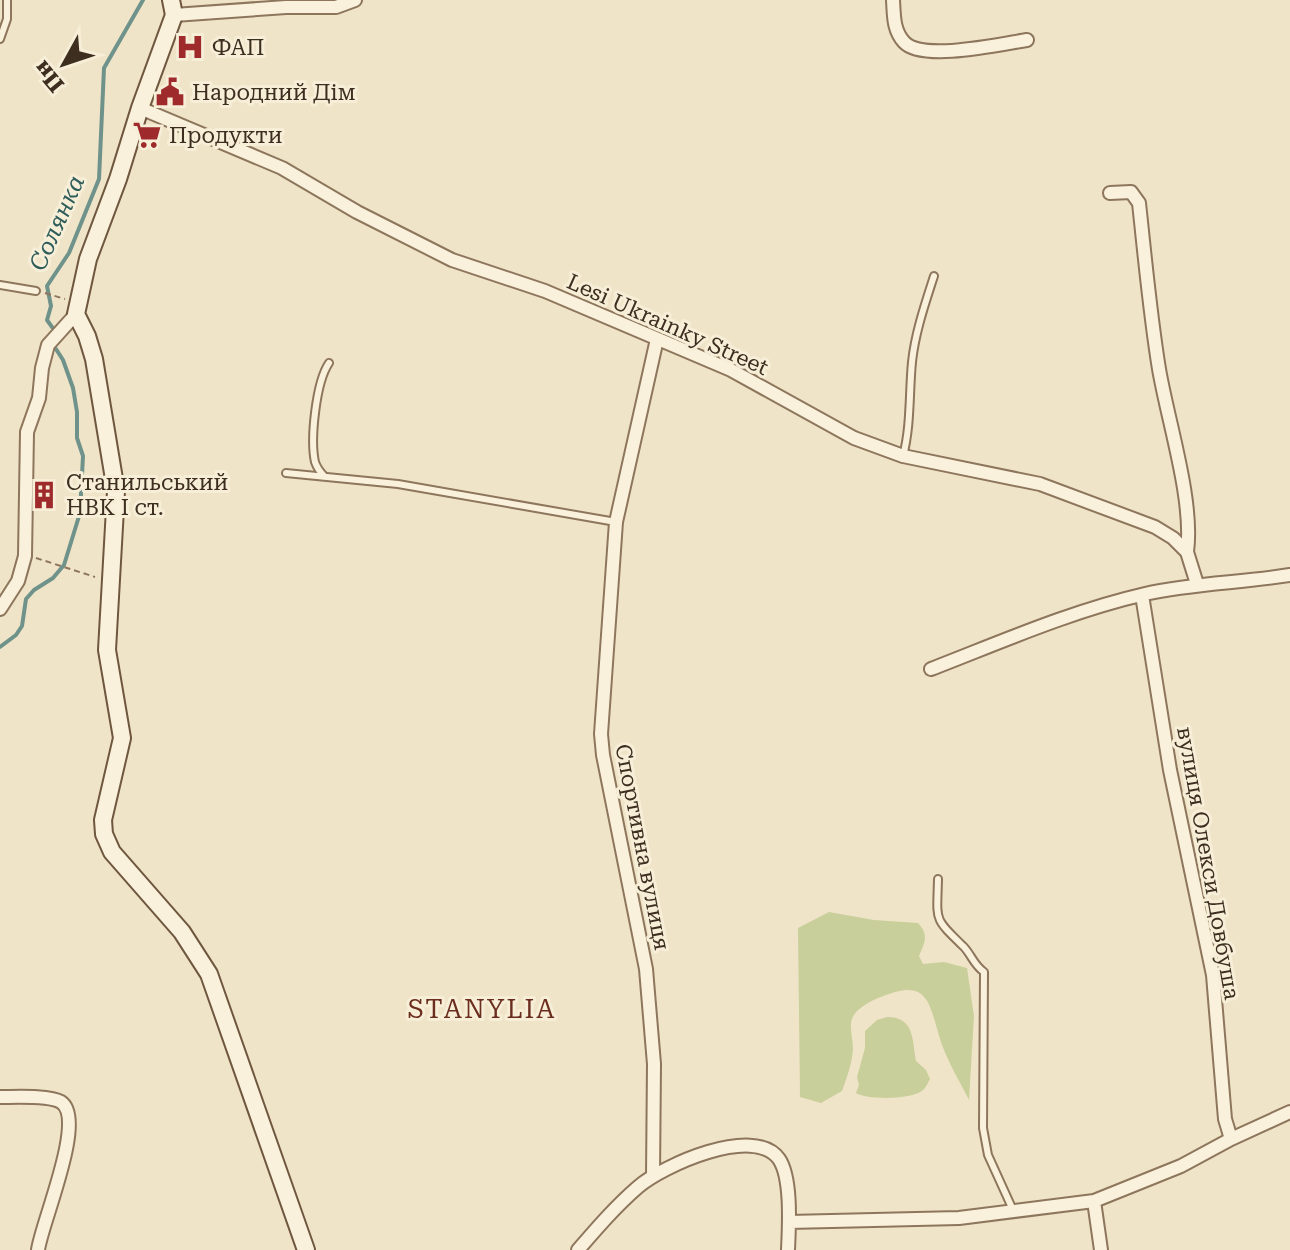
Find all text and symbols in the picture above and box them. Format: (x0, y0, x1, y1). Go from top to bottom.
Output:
north arrow (24, 24, 104, 104)
hospital icon: ФАП (175, 32, 205, 62)
place label: ФАП (212, 35, 264, 60)
text: Пн (29, 56, 69, 97)
public building icon: Народний Дім (155, 77, 185, 107)
place label: Народний Дім (192, 80, 356, 105)
supermarket icon: Продукти (132, 120, 162, 150)
place label: Продукти (169, 123, 283, 148)
water label: Солянка (24, 171, 90, 275)
street label: Lesi Ukrainky Street (563, 269, 772, 380)
place label: Станильський НВК І ст. (66, 470, 228, 520)
building icon: Станильський НВК І ст. (29, 480, 59, 510)
street label: вулиця Олекси Довбуша (1172, 725, 1245, 1002)
street label: Спортивна вулиця (610, 742, 675, 952)
district label: STANYLIA (407, 994, 557, 1024)

